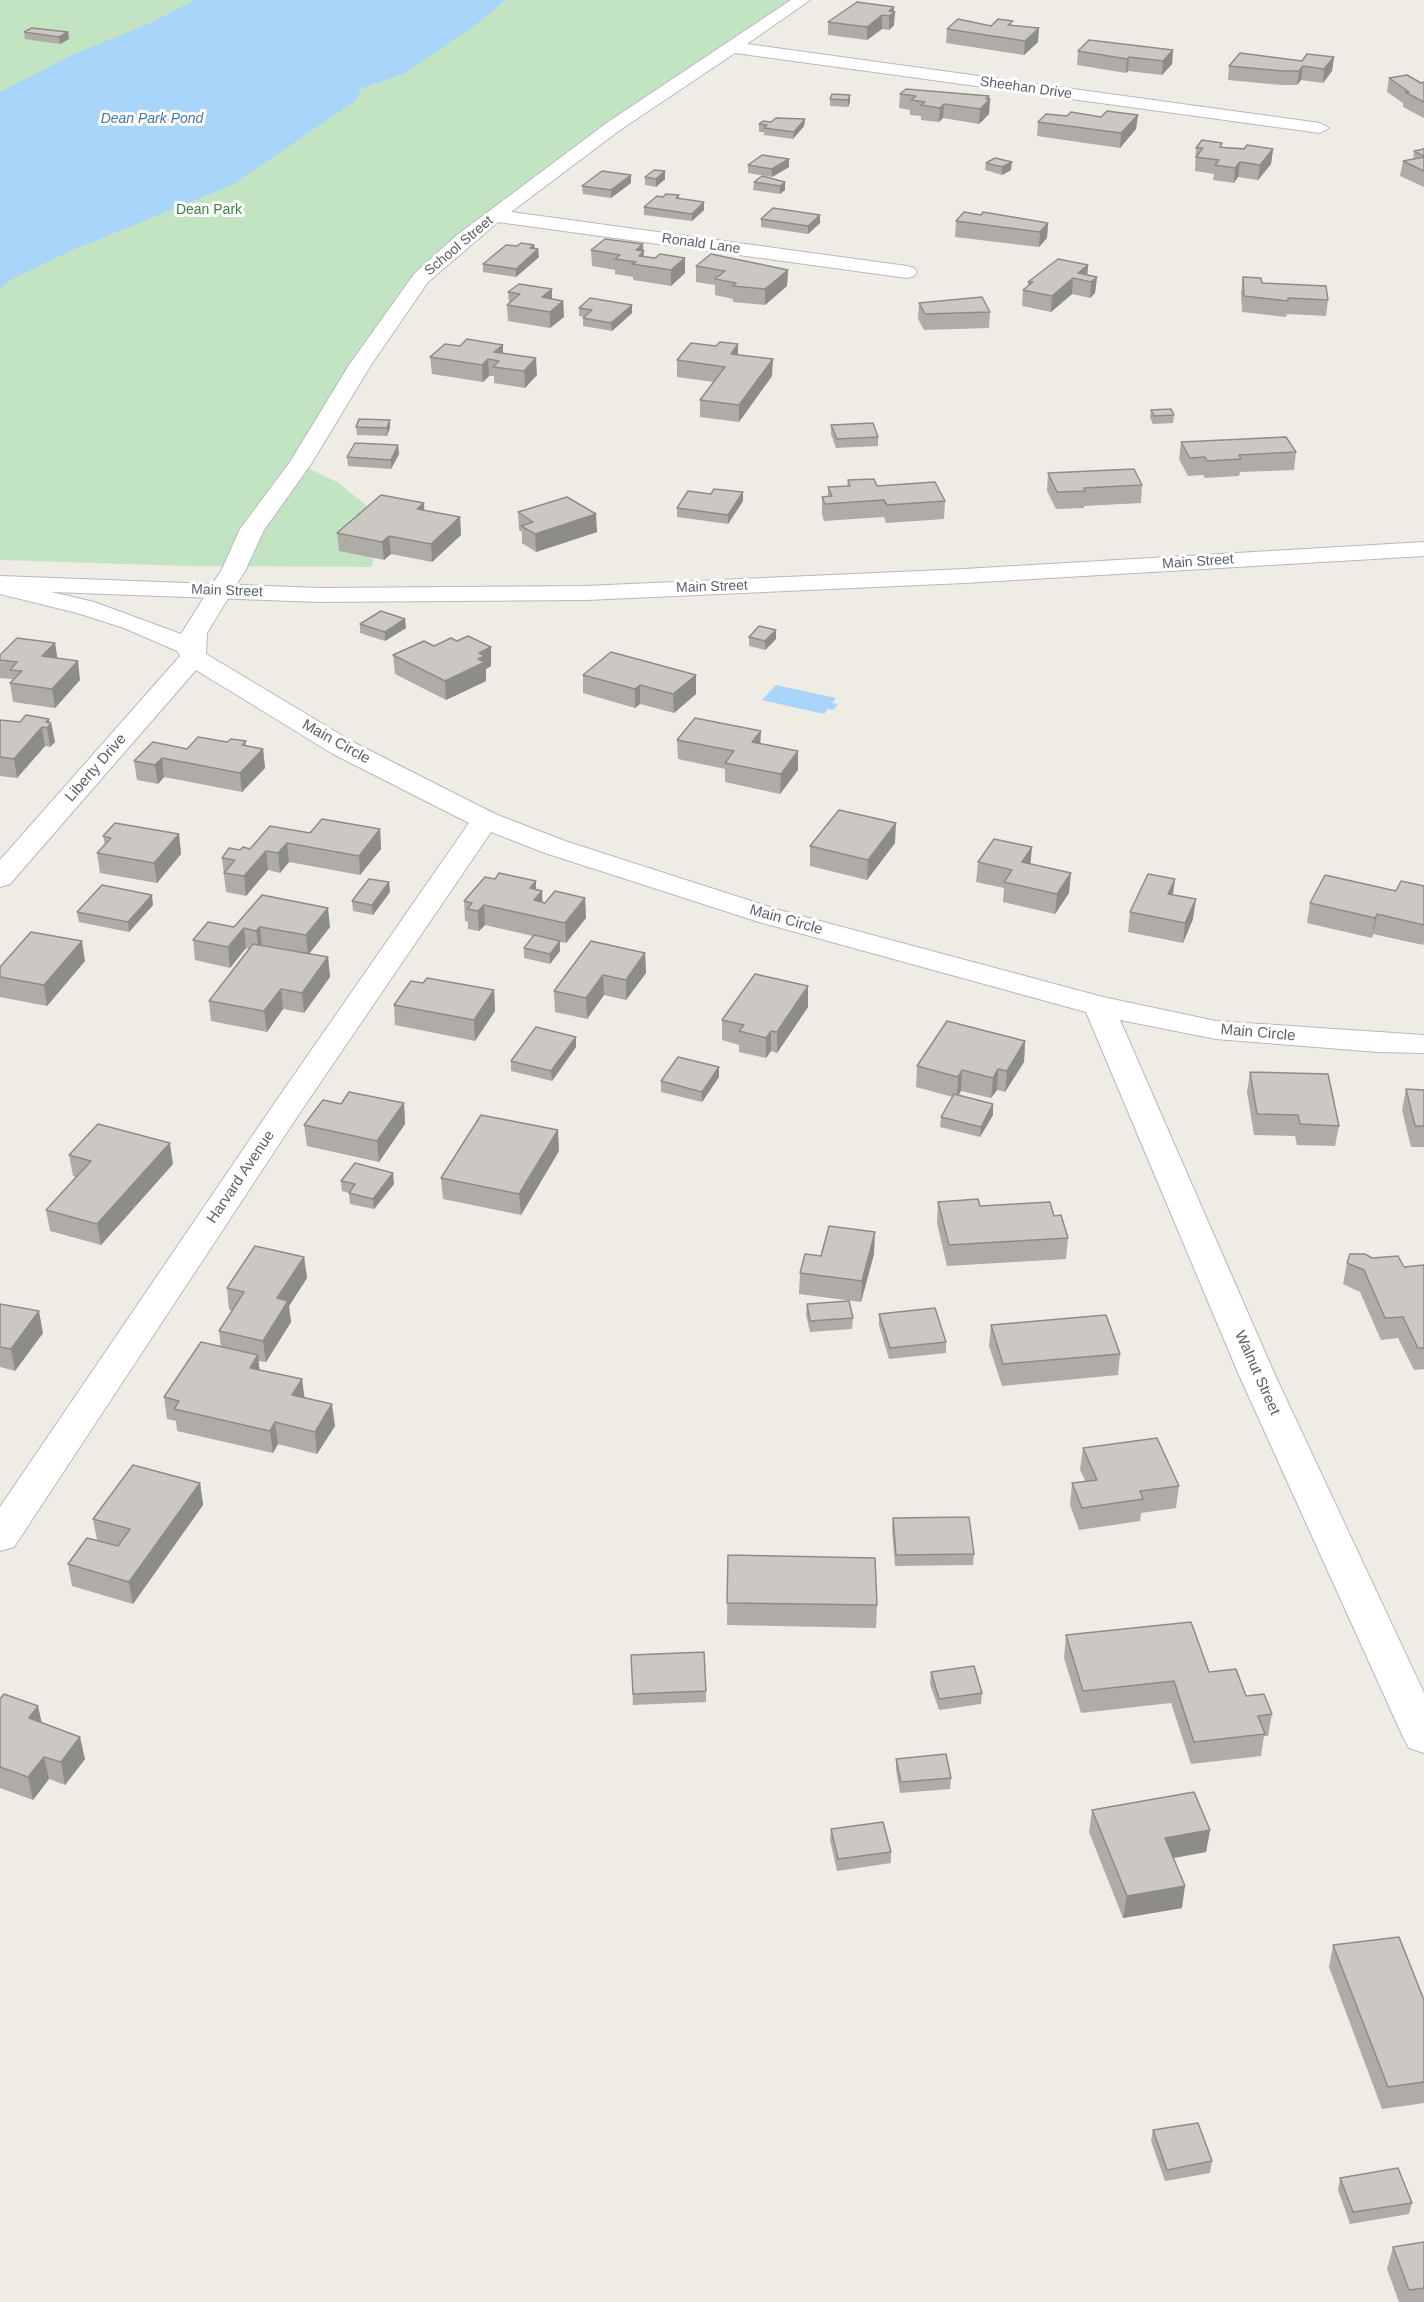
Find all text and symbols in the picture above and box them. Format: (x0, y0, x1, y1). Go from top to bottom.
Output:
street label: Sheehan Drive (979, 73, 1073, 103)
water label: Dean Park Pond (101, 111, 203, 127)
park label: Dean Park (176, 202, 242, 218)
street label: School Street (421, 213, 497, 279)
street label: Ronald Lane (661, 230, 741, 258)
street label: Main Street (1162, 551, 1234, 573)
street label: Main Street (676, 577, 748, 597)
street label: Main Street (191, 581, 263, 601)
street label: Main Circle (299, 716, 373, 768)
street label: Liberty Drive (62, 730, 130, 806)
street label: Main Circle (747, 901, 825, 939)
street label: Main Circle (1220, 1021, 1296, 1045)
street label: Harvard Avenue (203, 1127, 279, 1227)
street label: Walnut Street (1230, 1328, 1284, 1418)

